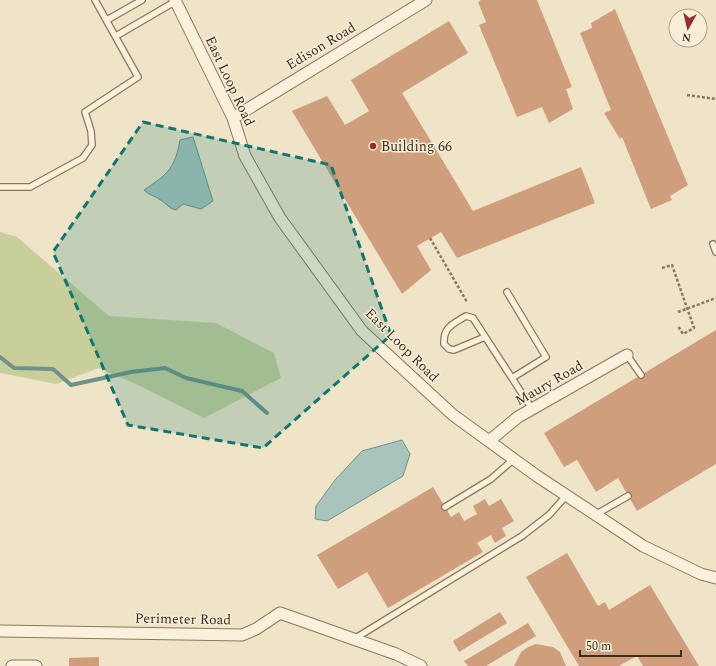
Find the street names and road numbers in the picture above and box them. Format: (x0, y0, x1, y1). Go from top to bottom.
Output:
street label: Edison Road (282, 17, 360, 75)
street label: East Loop Road (200, 32, 260, 130)
street label: East Loop Road (360, 303, 444, 387)
street label: Maury Road (511, 355, 587, 411)
street label: Perimeter Road (135, 608, 232, 630)

